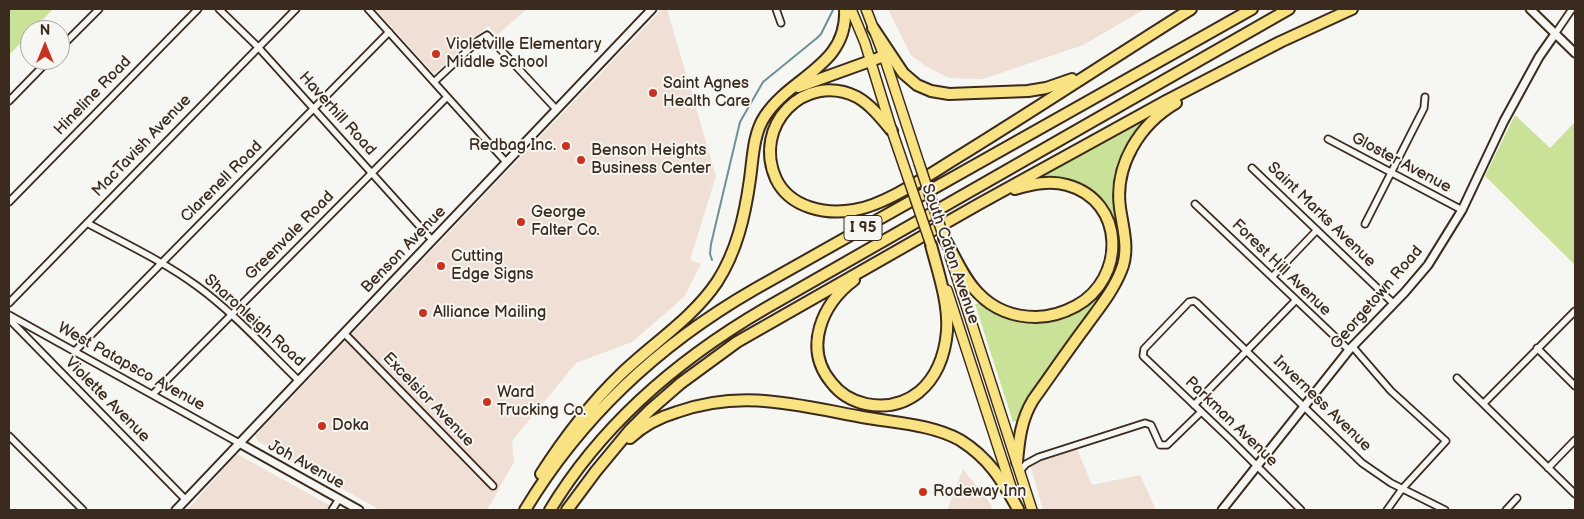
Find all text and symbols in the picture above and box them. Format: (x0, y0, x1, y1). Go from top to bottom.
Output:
north arrow (20, 20, 70, 70)
text: N (40, 22, 50, 39)
place label: Violetville Elementary Middle School (446, 35, 601, 73)
marker: Violetville Elementary Middle School (430, 48, 442, 60)
street label: Hineline Road (50, 52, 136, 140)
street label: Haverhill Road (294, 68, 380, 160)
place label: Saint Agnes Health Care (663, 74, 750, 112)
marker: Saint Agnes Health Care (647, 87, 659, 99)
street label: MacTavish Avenue (88, 91, 196, 201)
street label: Gloster Avenue (1348, 129, 1454, 197)
place label: Redbag Inc. (469, 136, 556, 156)
street label: Clarenell Road (177, 137, 267, 227)
marker: Redbag Inc. (560, 140, 572, 152)
place label: Benson Heights Business Center (591, 141, 711, 179)
marker: Benson Heights Business Center (575, 154, 587, 166)
street label: Saint Marks Avenue (1263, 158, 1379, 272)
street label: South Caton Avenue (917, 182, 983, 326)
street label: Greenvale Road (242, 188, 338, 284)
street label: Benson Avenue (358, 203, 450, 297)
place label: George Falter Co. (531, 203, 600, 241)
marker: George Falter Co. (515, 216, 527, 228)
road number: I 95 (844, 216, 882, 240)
street label: Forest Hill Avenue (1227, 216, 1335, 320)
street label: Georgetown Road (1327, 242, 1427, 354)
place label: Cutting Edge Signs (451, 247, 533, 285)
marker: Cutting Edge Signs (435, 260, 447, 272)
street label: Sharonleigh Road (200, 271, 308, 371)
place label: Alliance Mailing (433, 303, 546, 323)
marker: Alliance Mailing (417, 307, 429, 319)
street label: West Patapsco Avenue (54, 319, 208, 415)
street label: Excelsior Avenue (378, 349, 478, 451)
street label: Inverness Avenue (1269, 352, 1375, 456)
street label: Violette Avenue (60, 353, 154, 447)
street label: Parkman Avenue (1181, 373, 1281, 471)
place label: Ward Trucking Co. (497, 383, 586, 421)
marker: Ward Trucking Co. (481, 396, 493, 408)
place label: Doka (332, 416, 369, 436)
marker: Doka (316, 420, 328, 432)
street label: Joh Avenue (265, 436, 347, 494)
place label: Rodeway Inn (933, 482, 1026, 502)
marker: Rodeway Inn (917, 486, 929, 498)

